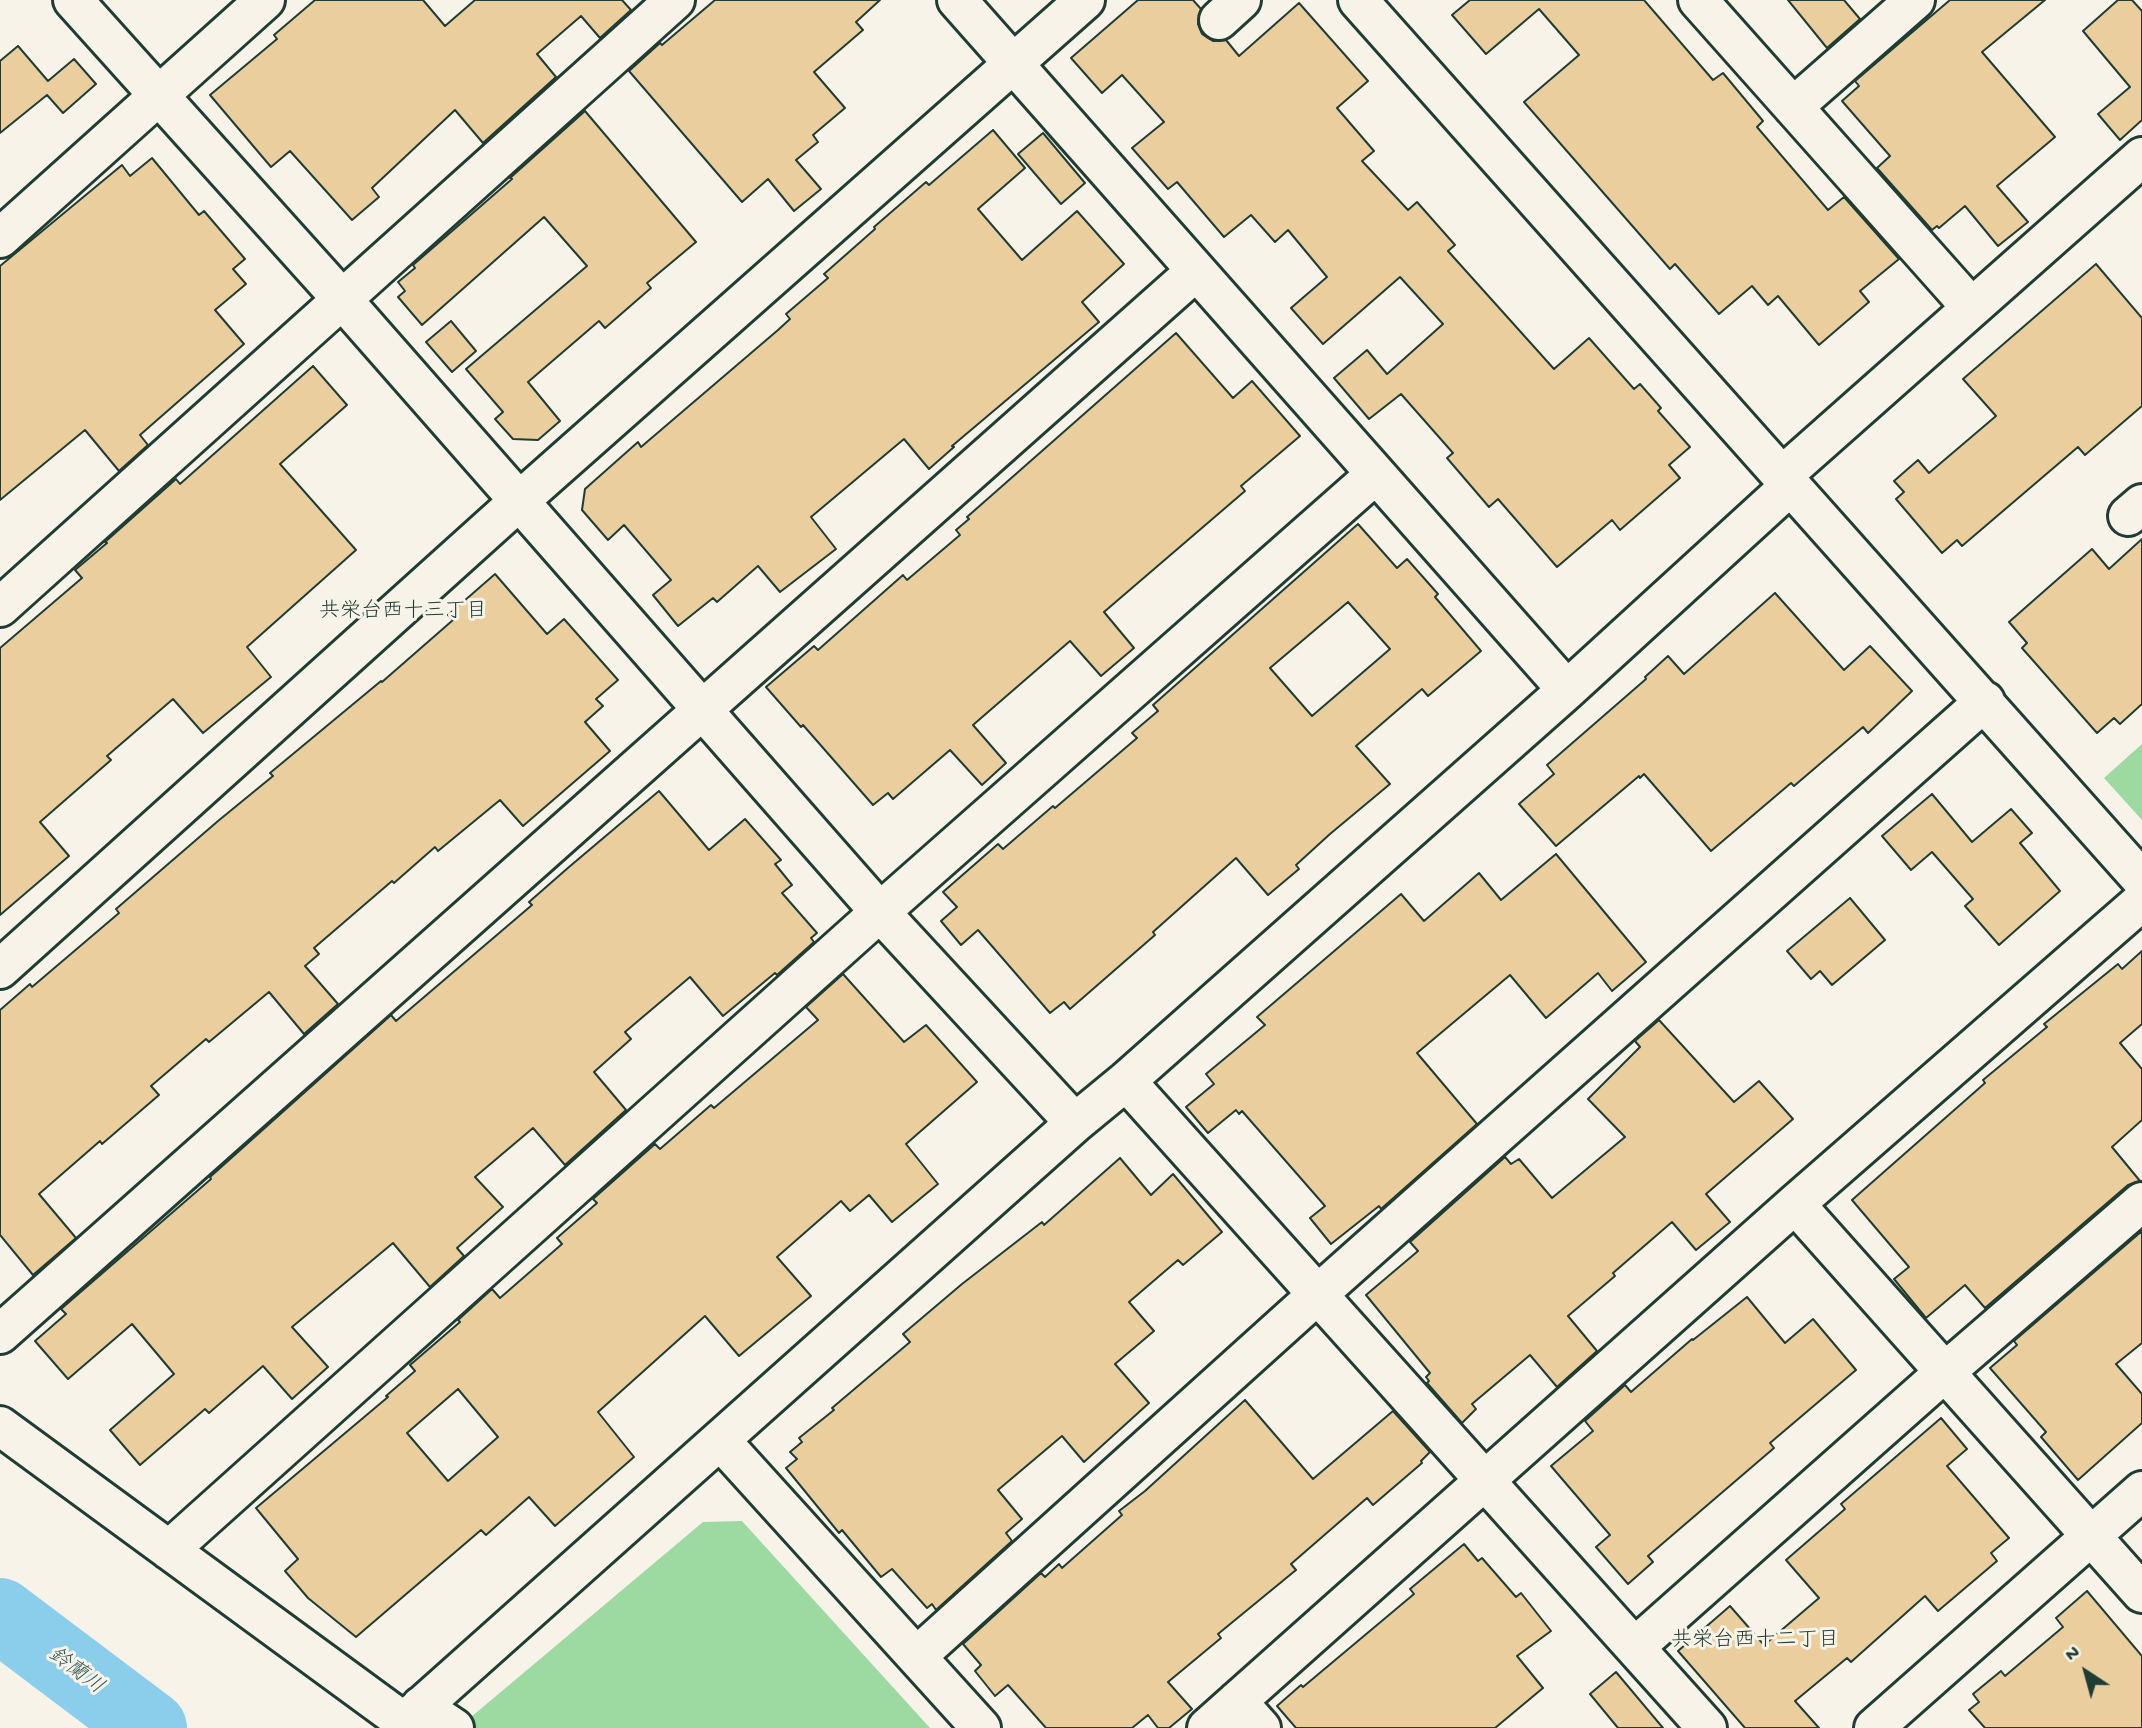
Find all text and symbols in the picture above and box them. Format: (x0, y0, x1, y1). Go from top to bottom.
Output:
district label: 共栄台西十三丁目 (319, 600, 487, 626)
district label: 共栄台西十二丁目 (1671, 1629, 1839, 1655)
north arrow (2051, 1637, 2121, 1707)
text: N (2062, 1642, 2085, 1668)
water label: 鈴蘭川 (42, 1643, 108, 1701)

